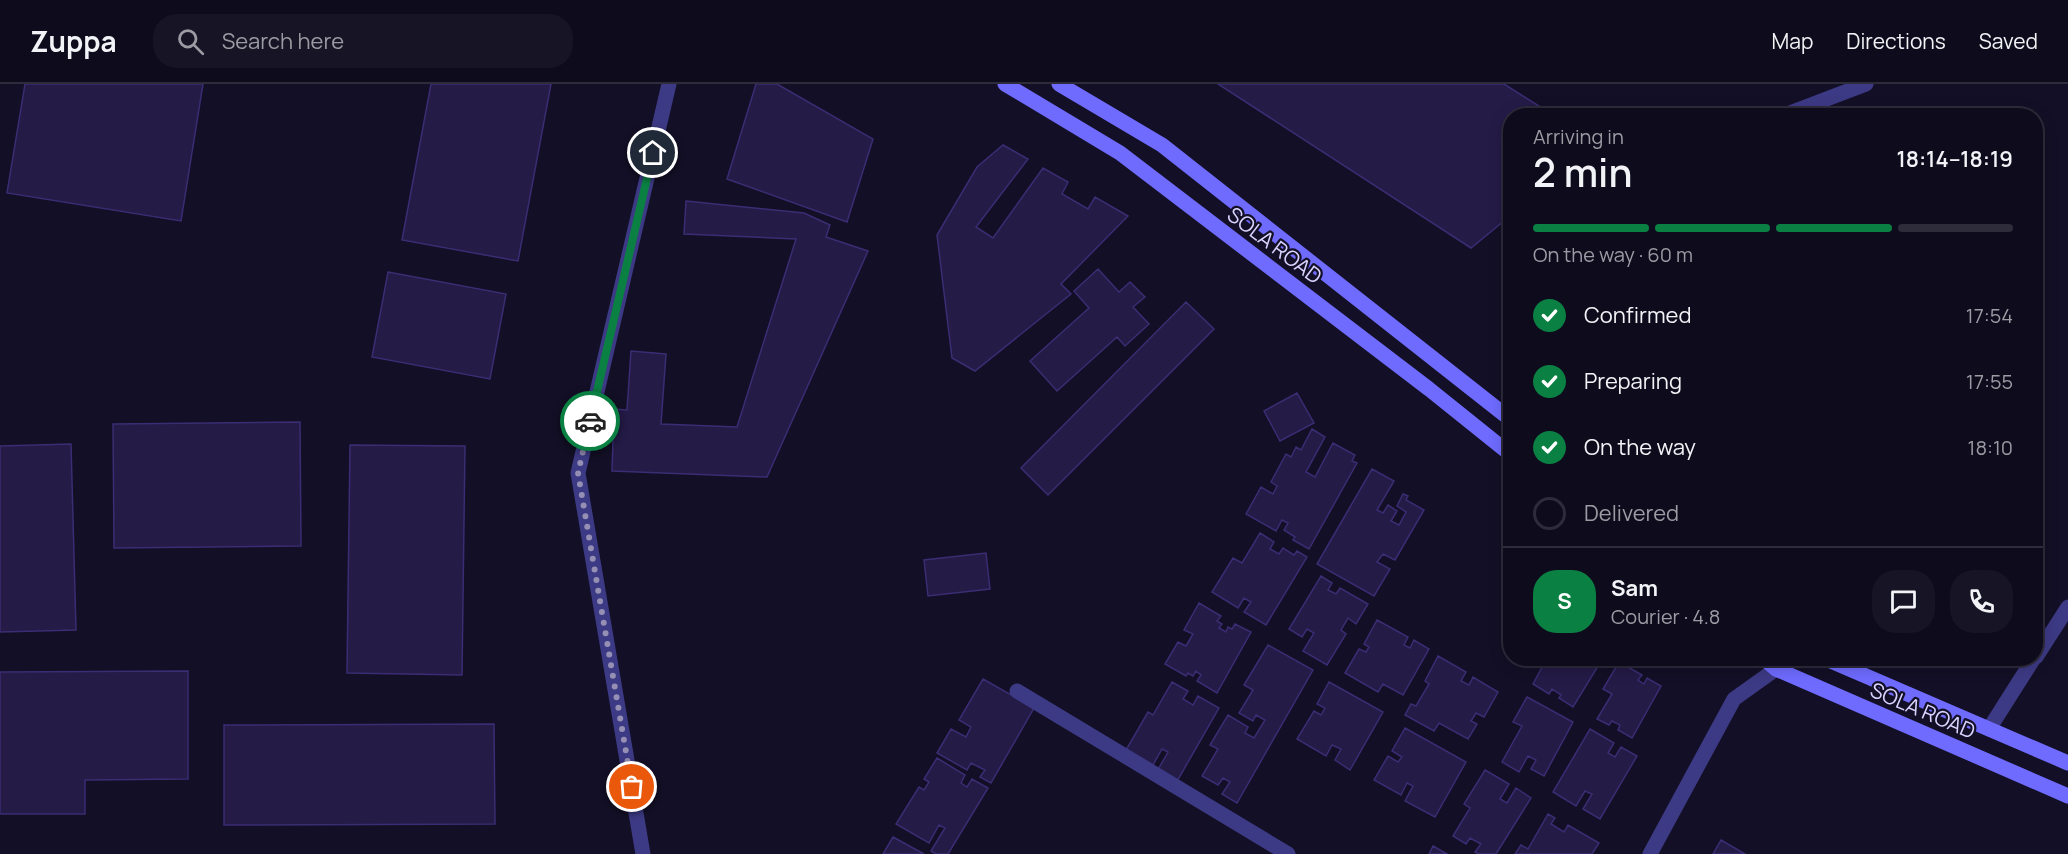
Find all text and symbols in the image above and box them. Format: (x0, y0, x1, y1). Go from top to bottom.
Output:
search box (153, 14, 573, 68)
text: Zuppa (30, 22, 117, 60)
icon: search (174, 25, 207, 58)
text: Search here (222, 26, 344, 56)
text: Map (1772, 27, 1813, 55)
text: Directions (1846, 27, 1946, 55)
text: Saved (1979, 27, 2038, 55)
text: Arriving in (1533, 123, 1624, 150)
pin (627, 127, 678, 178)
icon: home (636, 136, 669, 169)
text: 18:14–18:19 (1896, 144, 2013, 174)
text: 2 min (1533, 145, 1632, 199)
street label: SOLA ROAD (1222, 200, 1328, 290)
text: On the way · 60 m (1533, 241, 1693, 268)
icon: check (1533, 299, 1566, 332)
text: Confirmed (1584, 300, 1692, 330)
text: 17:54 (1966, 302, 2013, 329)
icon: check (1533, 365, 1566, 398)
text: Preparing (1584, 366, 1682, 396)
text: 17:55 (1966, 368, 2013, 395)
courier (560, 391, 620, 451)
icon: car (574, 405, 607, 438)
icon: check (1533, 431, 1566, 464)
text: On the way (1584, 432, 1696, 462)
text: 18:10 (1968, 434, 2013, 461)
text: Delivered (1584, 498, 1679, 528)
button: chat (1872, 570, 1935, 633)
button: phone (1950, 570, 2013, 633)
text: Sam (1611, 573, 1658, 603)
text: S (1557, 586, 1572, 616)
text: Courier · 4.8 (1611, 603, 1720, 630)
street label: SOLA ROAD (1866, 675, 1980, 745)
pin (606, 761, 657, 812)
icon: bag (615, 770, 648, 803)

